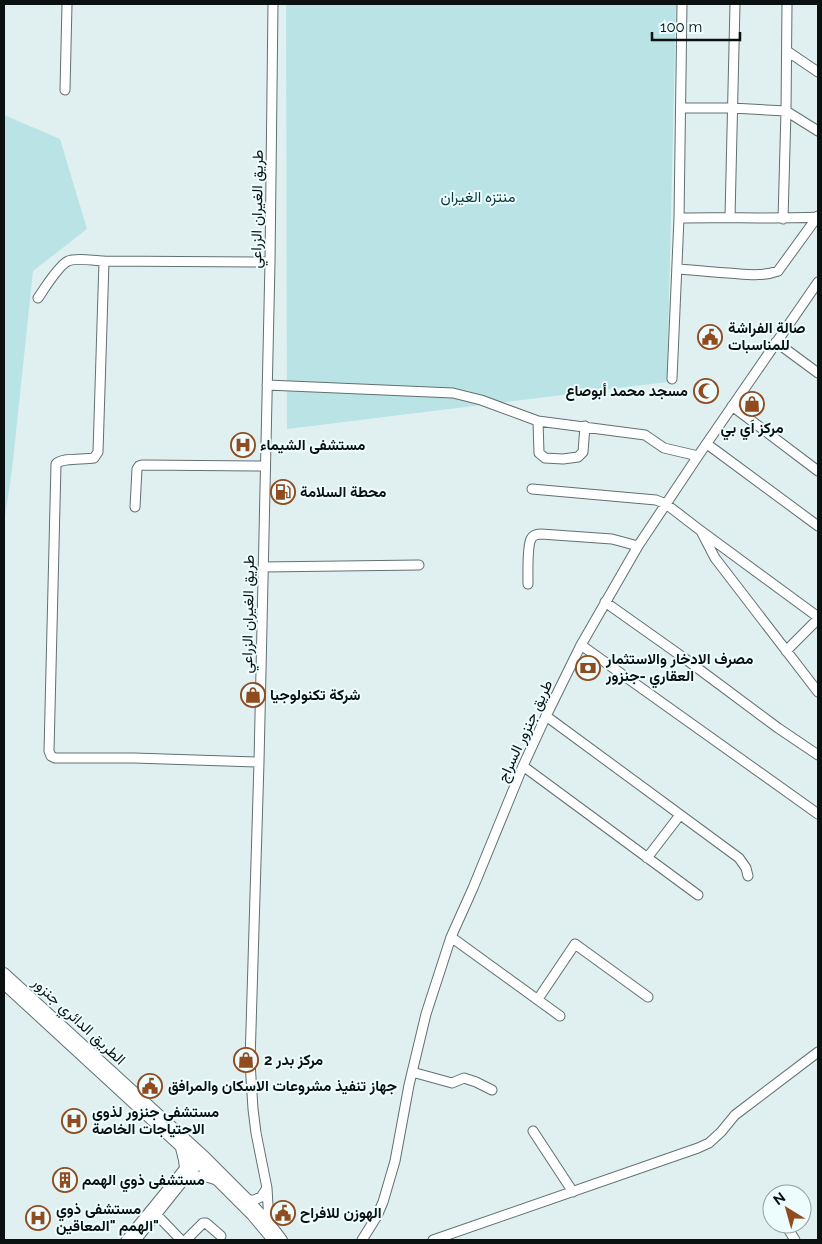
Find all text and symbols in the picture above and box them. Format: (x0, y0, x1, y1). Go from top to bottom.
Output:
scale bar (652, 10, 740, 42)
text: 100 m (660, 18, 702, 36)
street label: طريق الغيران الزراعي (247, 149, 271, 269)
park label: منتزه الغيران (441, 188, 515, 206)
place label: صالة الفراشة للمناسبات (728, 319, 806, 354)
public building icon: صالة الفراشة للمناسبات (697, 324, 723, 350)
mosque icon: مسجد محمد أبوصاع (693, 378, 719, 404)
place label: مسجد محمد أبوصاع (566, 382, 688, 401)
shop icon: مركز اَي بي (739, 391, 765, 417)
place label: مركز اَي بي (720, 419, 784, 441)
hospital icon: مستشفى الشيماء (230, 432, 256, 458)
place label: مستشفى الشيماء (260, 436, 366, 454)
fuel station icon: محطة السلامة (270, 479, 296, 505)
place label: محطة السلامة (300, 483, 386, 501)
street label: طريق الغيران الزراعي (238, 554, 262, 674)
place label: مصرف الادخار والاستثمار العقاري -جنزور (605, 650, 753, 689)
bank icon: مصرف الادخار والاستثمار العقاري -جنزور (575, 655, 601, 681)
street label: طريق جنزور السراج (493, 677, 558, 786)
shop icon: شركة تكنولوجيا (240, 682, 266, 708)
place label: شركة تكنولوجيا (270, 686, 361, 704)
street label: الطريق الدائري جنزور (25, 973, 129, 1072)
shop icon: مركز بدر 2 (233, 1047, 259, 1073)
place label: مركز بدر 2 (264, 1051, 323, 1069)
public building icon: جهاز تنفيذ مشروعات الاسكان والمرافق (137, 1073, 163, 1099)
place label: جهاز تنفيذ مشروعات الاسكان والمرافق (168, 1077, 397, 1095)
place label: مستشفي جنزور لذوي الاحتياجات الخاصة (92, 1103, 219, 1138)
hospital icon: مستشفي جنزور لذوي الاحتياجات الخاصة (61, 1108, 87, 1134)
building icon: مستشفى ذوي الهمم (52, 1167, 78, 1193)
place label: مستشفى ذوي الهمم (82, 1171, 205, 1193)
north arrow (762, 1184, 812, 1234)
text: N (770, 1189, 788, 1208)
place label: مستشفى ذوي الهمم "المعاقين" (56, 1200, 159, 1236)
public building icon: الهوزن للافراح (270, 1200, 296, 1226)
place label: الهوزن للافراح (300, 1204, 382, 1223)
hospital icon: مستشفى ذوي الهمم "المعاقين" (25, 1205, 51, 1231)

